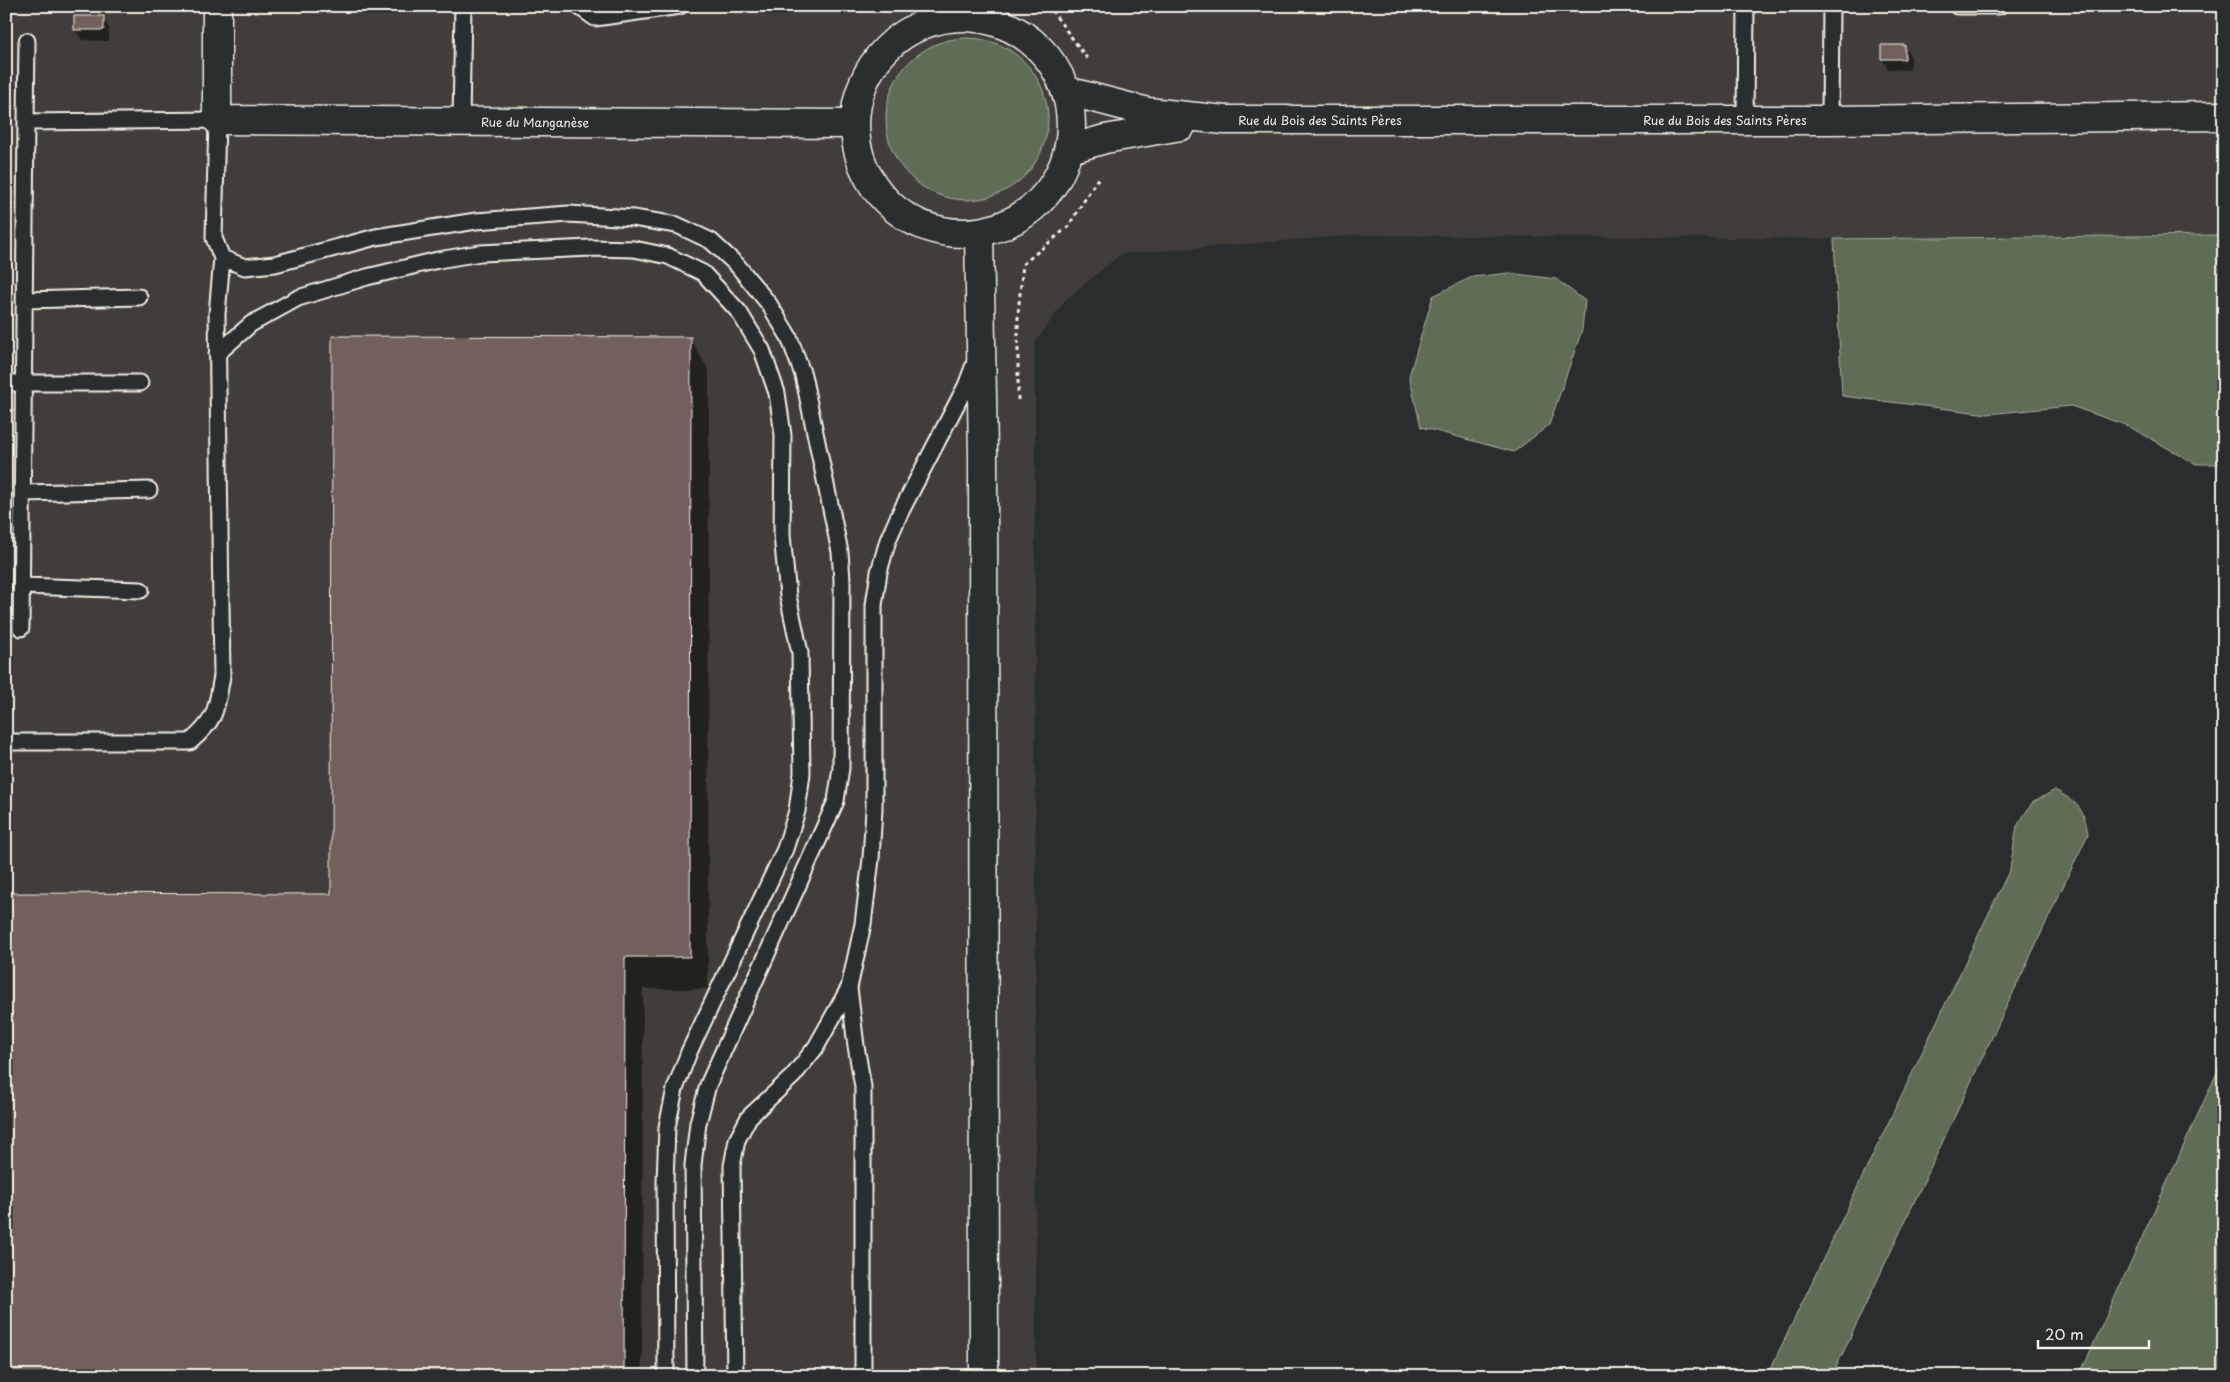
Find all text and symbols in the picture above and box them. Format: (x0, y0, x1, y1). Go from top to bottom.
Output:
street label: Rue du Bois des Saints Pères (1238, 111, 1402, 129)
street label: Rue du Bois des Saints Pères (1643, 111, 1807, 129)
street label: Rue du Manganèse (481, 113, 590, 131)
scale bar (2038, 1317, 2149, 1349)
text: 20 m (2045, 1322, 2084, 1345)

